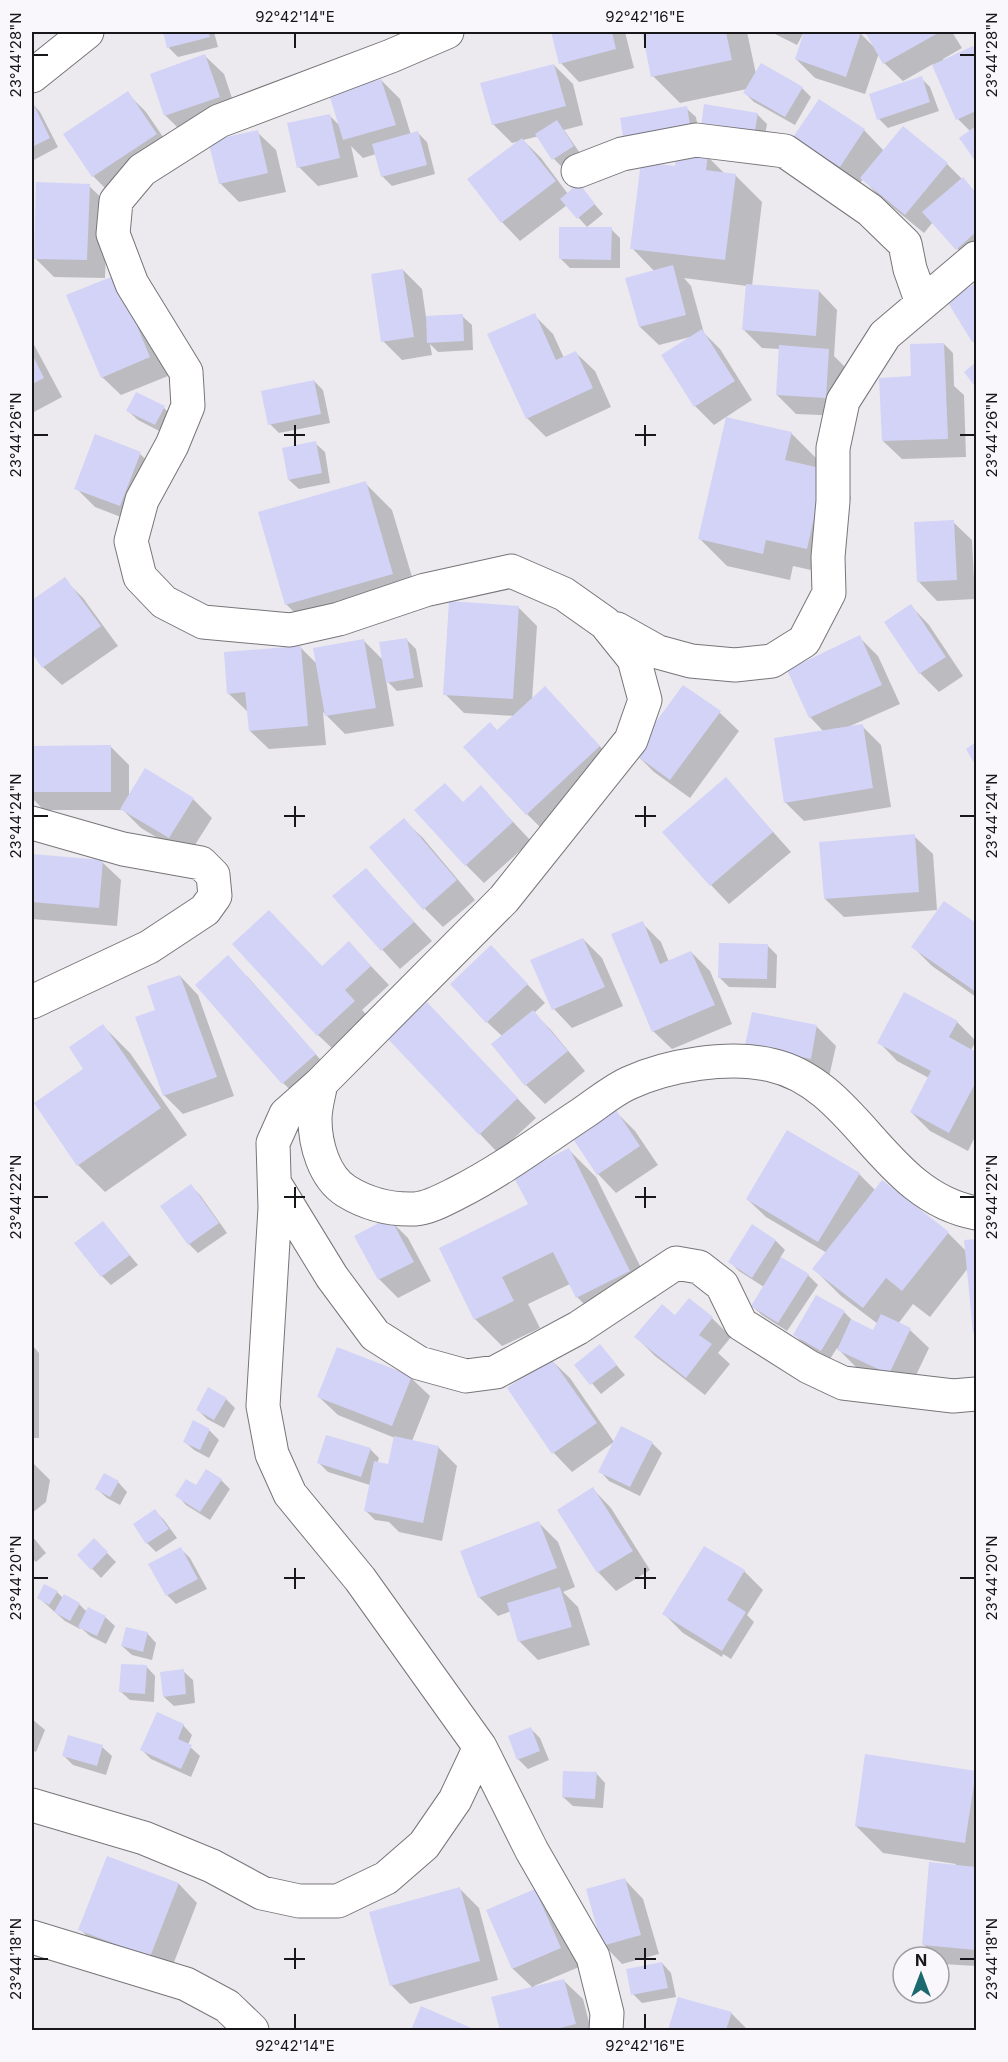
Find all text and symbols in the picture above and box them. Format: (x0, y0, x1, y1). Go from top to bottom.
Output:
text: 92°42'14"E (255, 7, 335, 26)
text: 92°42'16"E (605, 7, 685, 26)
text: 23°44'28"N (6, 13, 25, 97)
text: 23°44'28"N (982, 13, 1001, 97)
text: 23°44'26"N (6, 393, 25, 477)
text: 23°44'26"N (982, 393, 1001, 477)
text: 23°44'24"N (6, 773, 25, 859)
text: 23°44'24"N (982, 773, 1001, 859)
text: 23°44'22"N (6, 1155, 25, 1239)
text: 23°44'22"N (982, 1155, 1001, 1239)
text: 23°44'20"N (6, 1535, 25, 1621)
text: 23°44'20"N (982, 1535, 1001, 1621)
text: 23°44'18"N (6, 1918, 25, 2000)
text: 23°44'18"N (982, 1918, 1001, 2000)
north arrow (891, 1945, 951, 2005)
text: N (915, 1950, 927, 1970)
text: 92°42'14"E (255, 2036, 335, 2055)
text: 92°42'16"E (605, 2036, 685, 2055)

